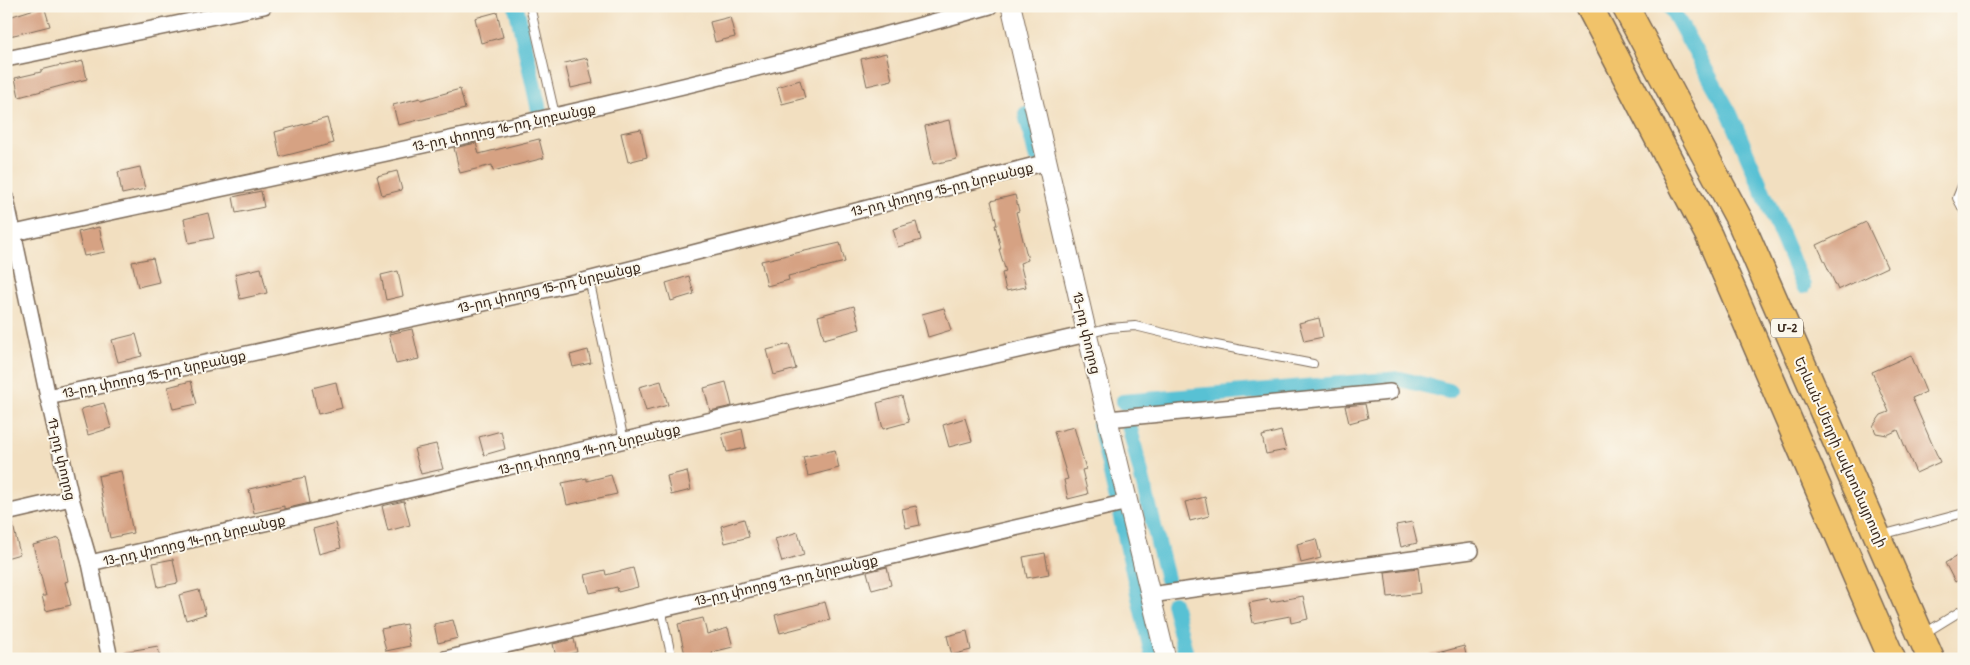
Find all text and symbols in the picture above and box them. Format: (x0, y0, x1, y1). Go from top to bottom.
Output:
street label: 13-րդ փողոց 16-րդ նրբանցք (410, 98, 597, 155)
street label: 13-րդ փողոց 15-րդ նրբանցք (849, 157, 1035, 220)
street label: 13-րդ փողոց 15-րդ նրբանցք (456, 256, 642, 317)
street label: 13-րդ փողոց (1069, 290, 1106, 376)
road number: Մ-2 (1771, 318, 1803, 338)
street label: 13-րդ փողոց 15-րդ նրբանցք (60, 345, 247, 402)
street label: Երևան-Մեղրի ավտոմայրուղի (1791, 353, 1892, 550)
street label: 17-րդ փողոց (44, 416, 81, 502)
street label: 13-րդ փողոց 14-րդ նրբանցք (496, 418, 682, 479)
street label: 13-րդ փողոց 14-րդ նրբանցք (101, 509, 287, 570)
street label: 13-րդ փողոց 13-րդ նրբանցք (692, 549, 879, 610)

